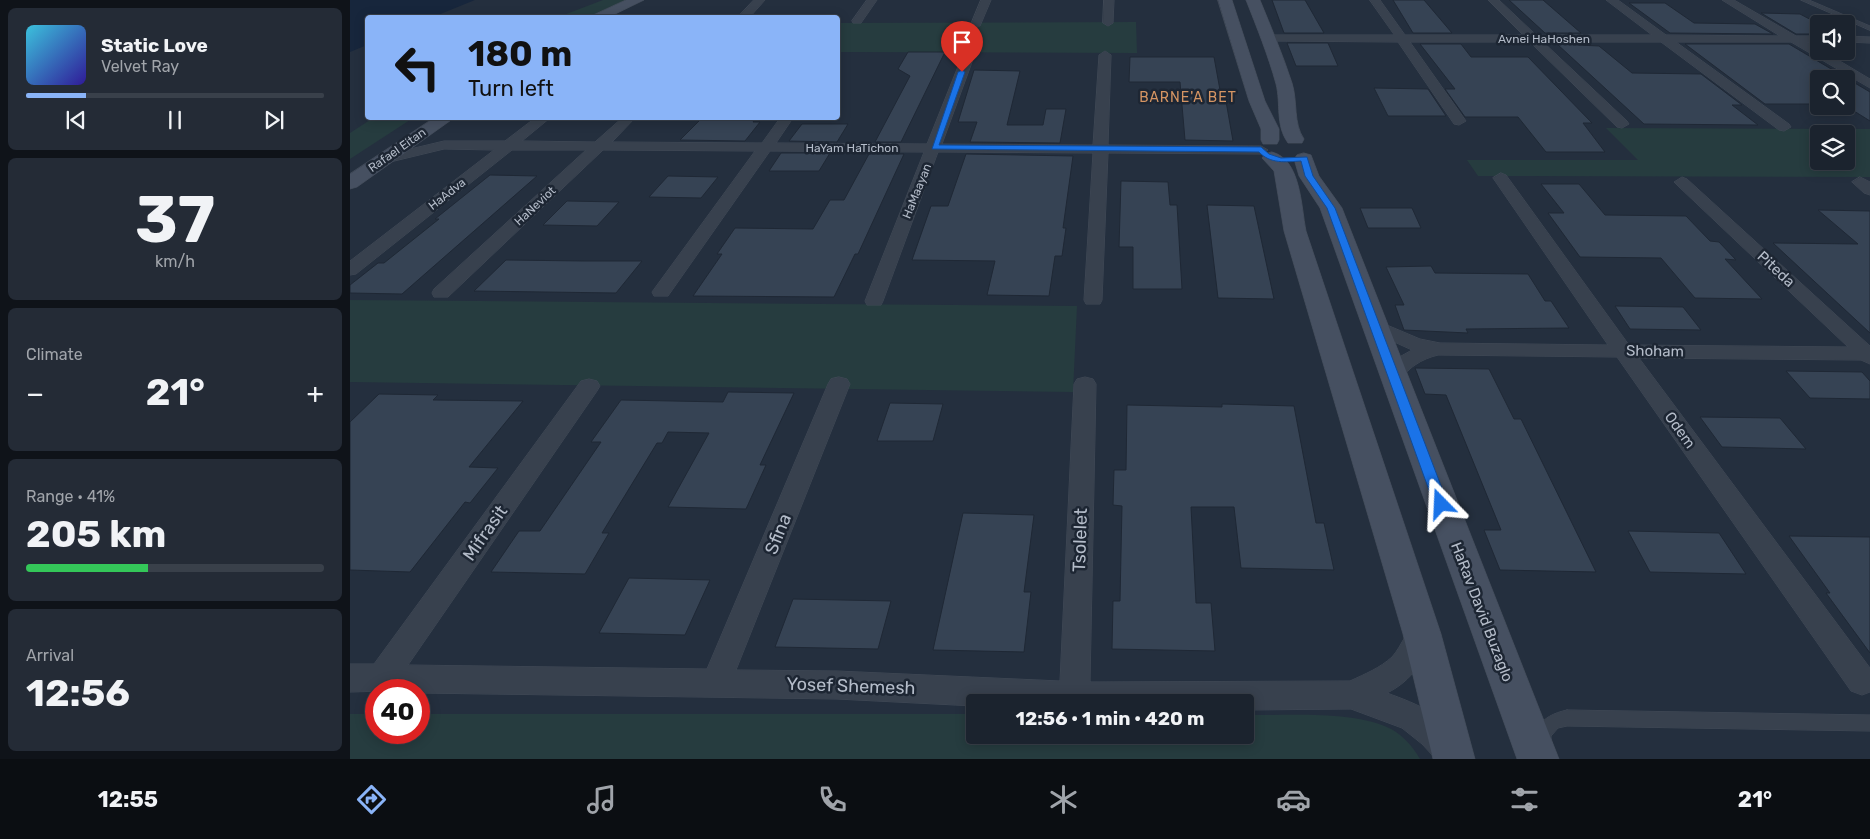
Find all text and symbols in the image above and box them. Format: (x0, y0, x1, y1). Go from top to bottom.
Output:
map controls (1810, 15, 1855, 170)
button: sound (1810, 15, 1855, 60)
pin (941, 21, 983, 72)
icon: arrive (948, 28, 976, 56)
street label: Avnei HaHoshen (1498, 32, 1590, 46)
text: 180 m (468, 33, 572, 75)
text: Static Love (101, 34, 208, 57)
icon: left (385, 35, 450, 100)
text: Velvet Ray (101, 57, 179, 76)
button: search (1810, 70, 1855, 115)
text: Turn left (468, 75, 554, 102)
district label: BARNE'A BET (1139, 89, 1237, 106)
icon: previous (62, 106, 90, 134)
icon: pause (161, 106, 189, 134)
icon: next (260, 106, 288, 134)
street label: Rafael Eitan (366, 125, 428, 175)
button: layers (1810, 125, 1855, 170)
street label: HaYam HaTichon (806, 141, 899, 155)
street label: HaMaayan (900, 161, 934, 221)
street label: HaAdva (426, 175, 468, 213)
text: 37 (135, 181, 215, 258)
street label: HaNeviot (512, 183, 559, 229)
street label: Piteda (1754, 247, 1798, 291)
text: km/h (155, 252, 195, 271)
street label: Shoham (1626, 341, 1684, 361)
text: Climate (26, 345, 83, 364)
text: 21° (146, 369, 205, 415)
text: − (26, 377, 44, 410)
text: + (307, 377, 324, 410)
street label: Odem (1661, 408, 1699, 452)
position arrow (1414, 477, 1466, 529)
text: Range · 41% (26, 487, 115, 506)
street label: Mifrasit (458, 501, 512, 565)
street label: Tsolelet (1068, 508, 1092, 572)
street label: Sfina (760, 510, 796, 558)
text: 205 km (26, 511, 166, 557)
street label: HaRav David Buzaglo (1447, 540, 1517, 684)
text: Arrival (26, 646, 74, 665)
text: 12:56 (26, 670, 130, 716)
street label: Yosef Shemesh (786, 673, 916, 699)
speed limit sign: 40 (365, 679, 430, 744)
text: 12:56 · 1 min · 420 m (1016, 707, 1204, 730)
icon: directions (354, 782, 389, 817)
icon: music (584, 782, 619, 817)
icon: phone (815, 782, 850, 817)
icon: climate (1046, 782, 1081, 817)
icon: car (1276, 782, 1311, 817)
icon: filters (1507, 782, 1542, 817)
text: 12:55 (98, 786, 158, 813)
text: 21° (1738, 786, 1772, 813)

